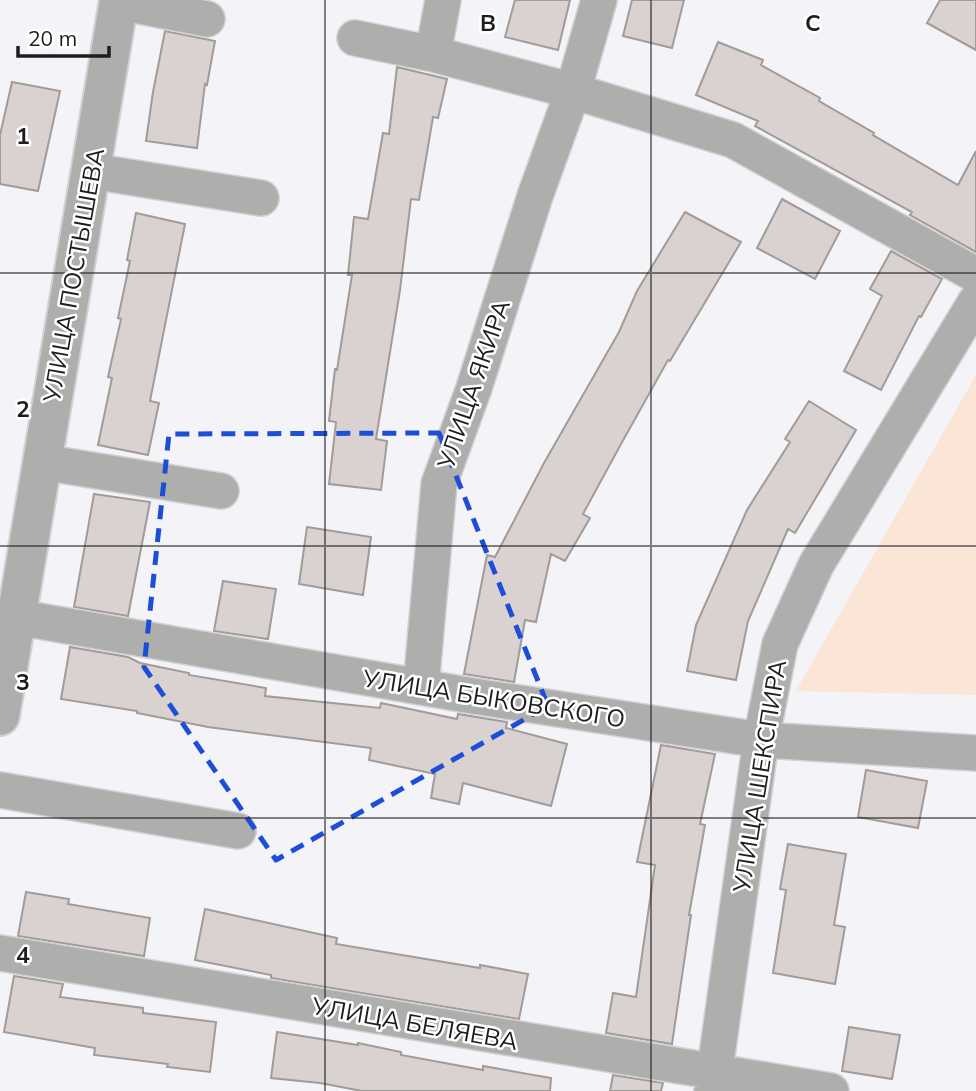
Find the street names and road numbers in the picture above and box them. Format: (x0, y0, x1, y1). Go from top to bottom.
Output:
street label: УЛИЦА ПОСТЫШЕВА (36, 145, 110, 405)
street label: УЛИЦА ЯКИРА (430, 295, 516, 474)
street label: УЛИЦА ШЕКСПИРА (726, 657, 792, 895)
street label: УЛИЦА БЫКОВСКОГО (360, 662, 627, 734)
street label: УЛИЦА БЕЛЯЕВА (309, 990, 521, 1056)

